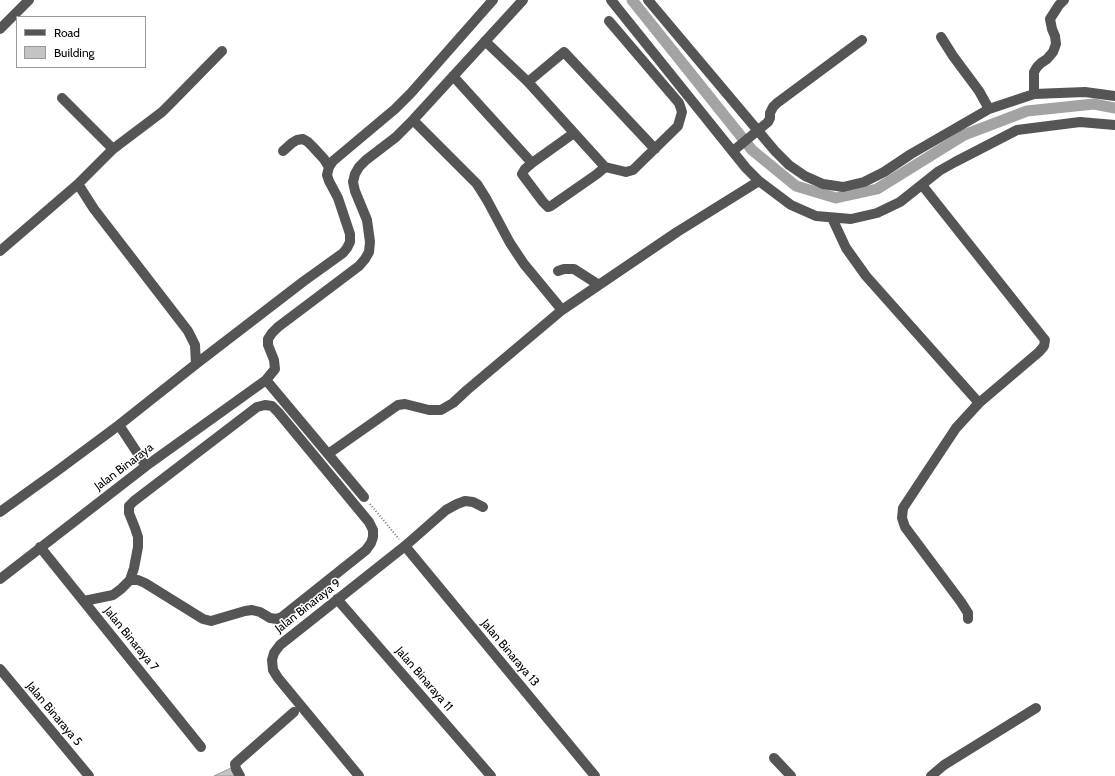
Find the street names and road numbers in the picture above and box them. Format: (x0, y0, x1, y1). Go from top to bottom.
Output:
street label: Jalan Binaraya (92, 440, 156, 494)
street label: Jalan Binaraya 9 (272, 576, 344, 636)
street label: Jalan Binaraya 7 (101, 604, 161, 674)
street label: Jalan Binaraya 13 (478, 617, 542, 689)
street label: Jalan Binaraya 11 (392, 644, 456, 714)
street label: Jalan Binaraya 5 (23, 679, 85, 749)

